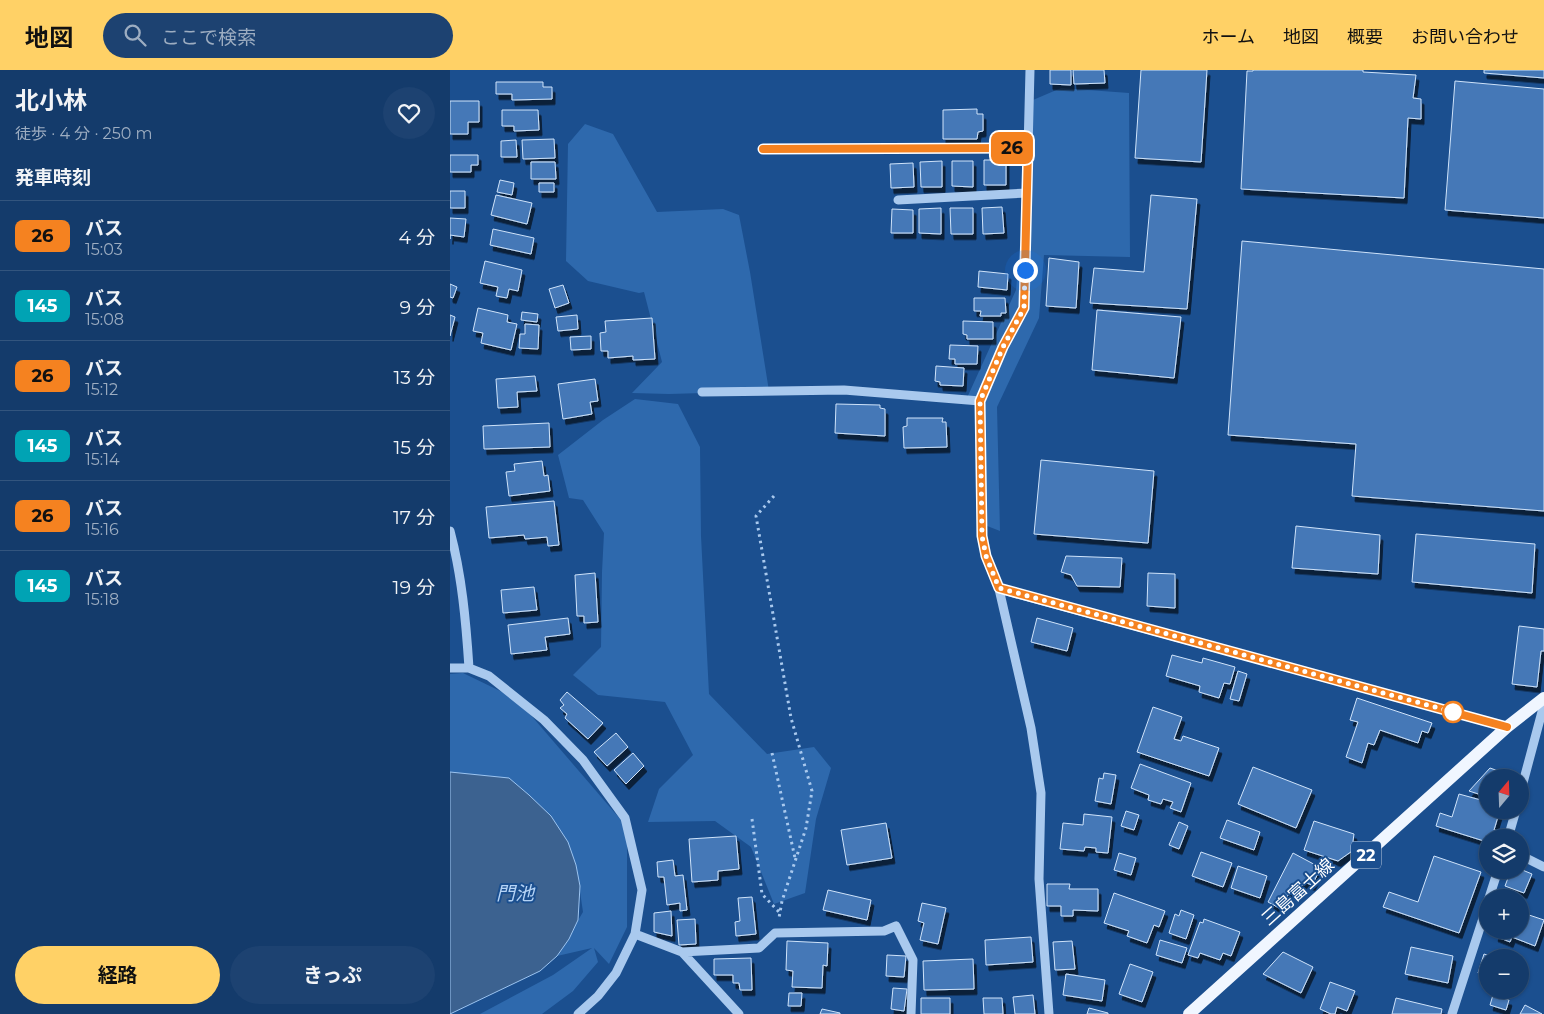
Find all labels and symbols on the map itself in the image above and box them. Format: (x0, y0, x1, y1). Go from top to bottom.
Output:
line badge: 26 (990, 132, 1034, 164)
your location (1013, 258, 1038, 283)
unlabelled marker (1442, 701, 1464, 723)
north arrow (1479, 769, 1529, 819)
road number: 22 (1351, 842, 1381, 868)
street label: 三島富士線 (1257, 854, 1339, 930)
water label: 門池 (496, 882, 536, 905)

